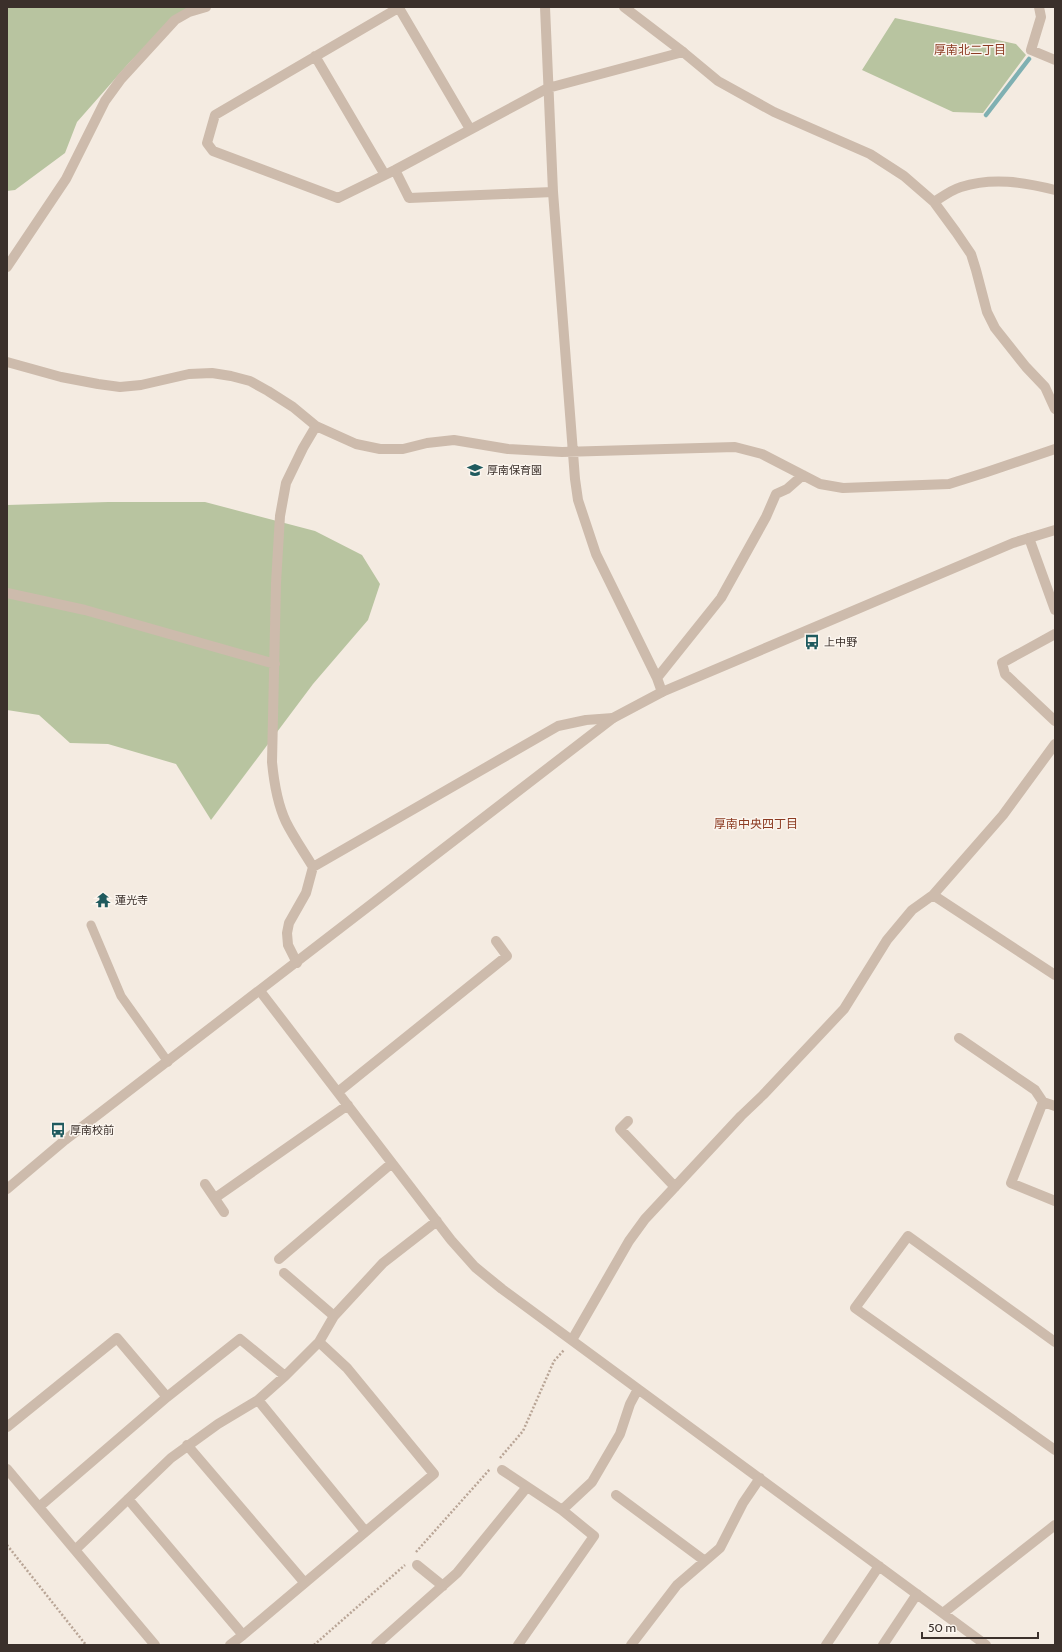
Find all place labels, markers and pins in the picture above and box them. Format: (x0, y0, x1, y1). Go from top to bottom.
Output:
school or university icon: 厚南保育園 (466, 461, 484, 479)
place label: 厚南保育園 (487, 463, 542, 477)
bus stop icon: 上中野 (803, 633, 821, 651)
place label: 上中野 (824, 635, 857, 649)
temple icon: 蓮光寺 (94, 891, 112, 909)
place label: 蓮光寺 (115, 893, 148, 907)
bus stop icon: 厚南校前 (49, 1121, 67, 1139)
place label: 厚南校前 (70, 1123, 114, 1137)

